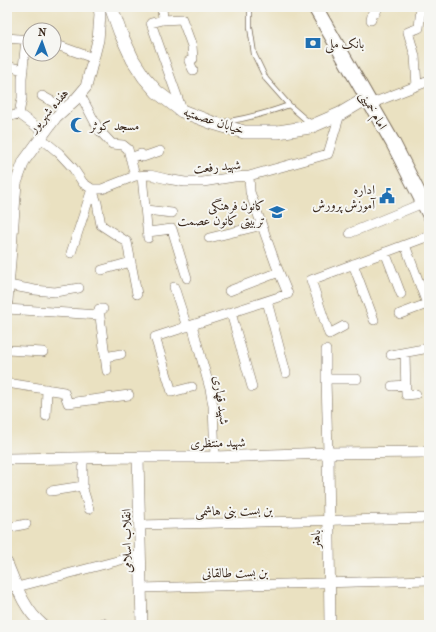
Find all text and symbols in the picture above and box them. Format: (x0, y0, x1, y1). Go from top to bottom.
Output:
north arrow (22, 22, 62, 62)
text: N (38, 26, 47, 39)
bank icon: بانک ملی (304, 34, 322, 52)
place label: بانک ملی (325, 36, 364, 54)
street label: هفده شهریور (24, 85, 72, 137)
street label: امام خمینی (353, 88, 391, 134)
street label: خیابان عصمتیه (181, 104, 246, 138)
mosque icon: مسجد کوثر (69, 116, 87, 134)
place label: مسجد کوثر (88, 118, 139, 134)
street label: شهید رفعت (193, 157, 242, 177)
place label: اداره آموزش پرورش (312, 182, 376, 214)
public building icon: اداره آموزش پرورش (378, 187, 396, 205)
place label: کانون فرهنگی تربیتی کانون عصمت (177, 198, 265, 230)
school or university icon: کانون فرهنگی تربیتی کانون عصمت (268, 203, 286, 221)
street label: شهید قهاری (210, 374, 232, 426)
street label: شهید منتظری (190, 435, 246, 451)
street label: بن بست بنی هاشمی (195, 502, 274, 521)
street label: انقلاب اسلامی (118, 508, 136, 573)
street label: باهنر (308, 530, 324, 550)
street label: بن بست طالقانی (202, 564, 269, 582)

